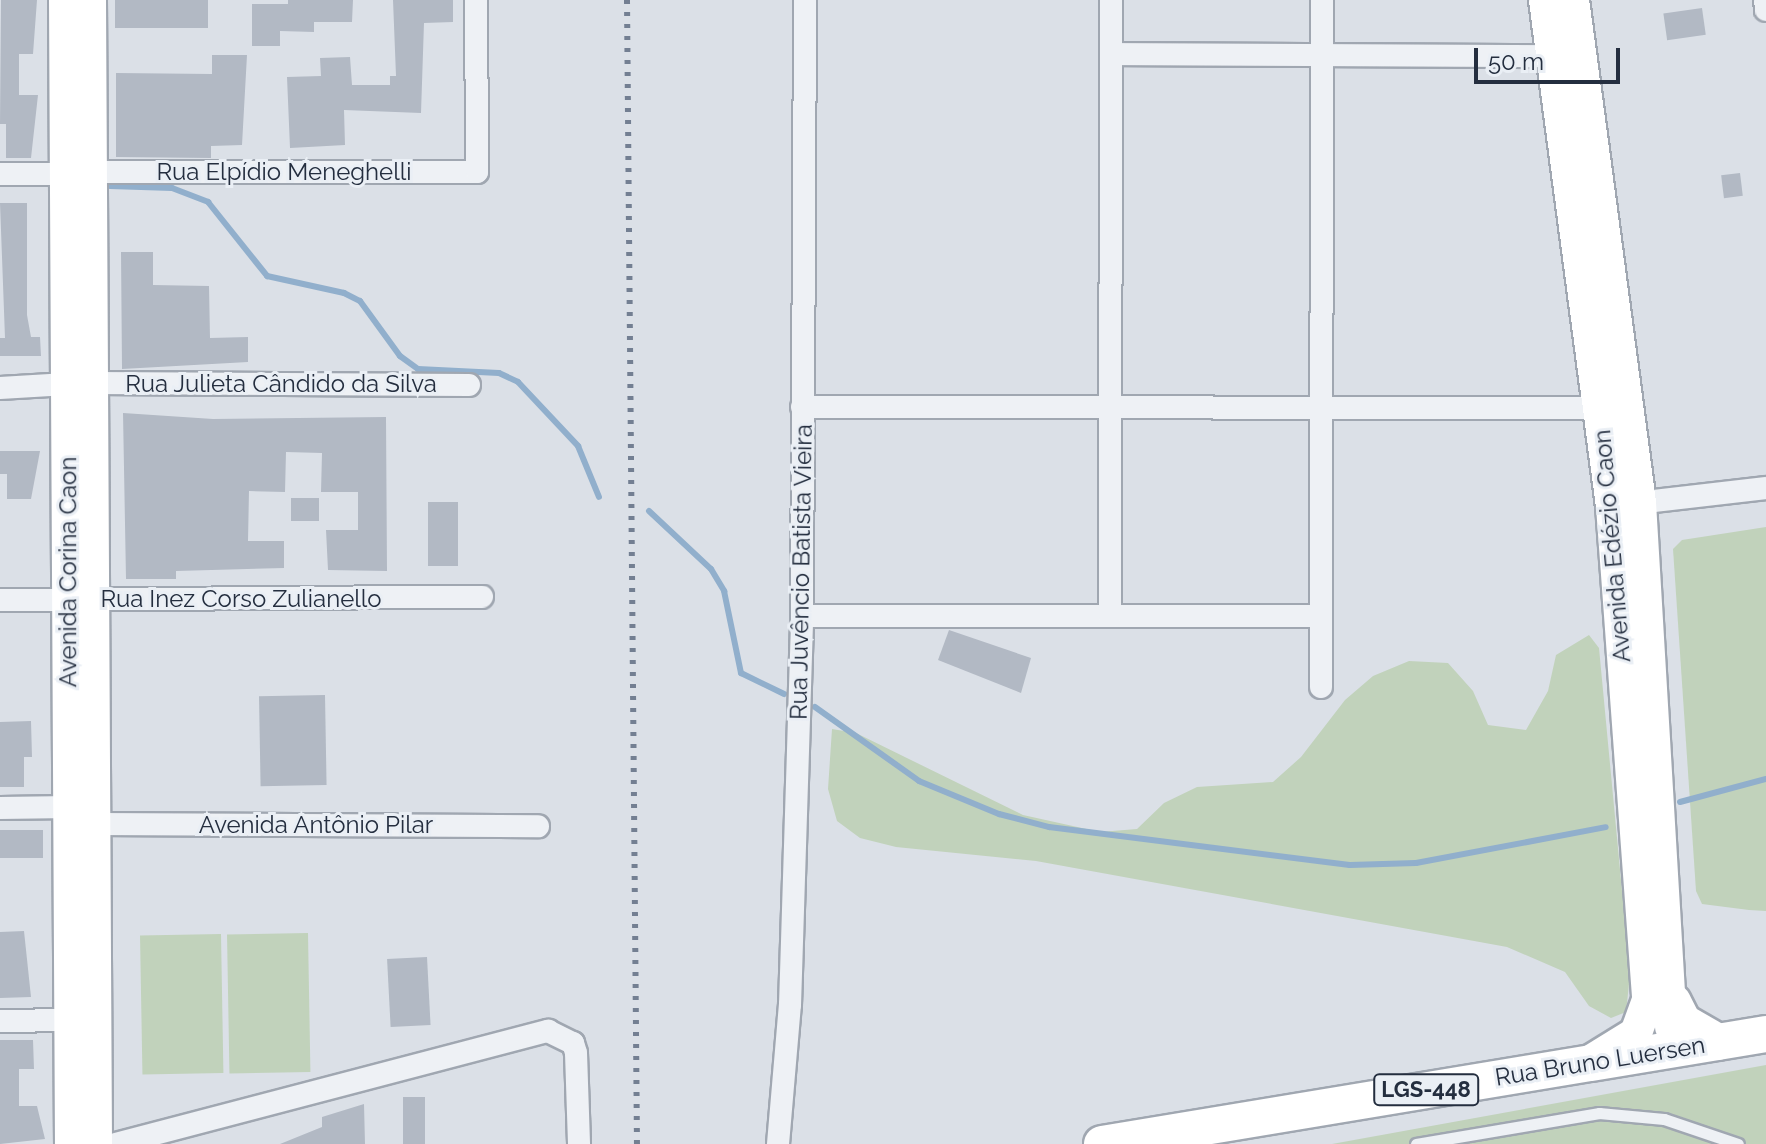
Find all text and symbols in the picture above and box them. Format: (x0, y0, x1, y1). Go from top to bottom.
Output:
scale bar (1478, 32, 1624, 82)
text: 50 m (1488, 47, 1544, 76)
street label: Rua Elpídio Meneghelli (157, 158, 411, 186)
street label: Rua Julieta Cândido da Silva (125, 370, 437, 398)
street label: Rua Juvêncio Batista Vieira (784, 423, 818, 721)
street label: Avenida Edézio Caon (1587, 428, 1637, 664)
street label: Avenida Corina Caon (54, 457, 82, 687)
street label: Rua Inez Corso Zulianello (100, 585, 382, 613)
street label: Avenida Antônio Pilar (198, 811, 434, 839)
street label: Rua Bruno Luersen (1493, 1030, 1707, 1092)
road number: LGS-448 (1372, 1072, 1480, 1108)

